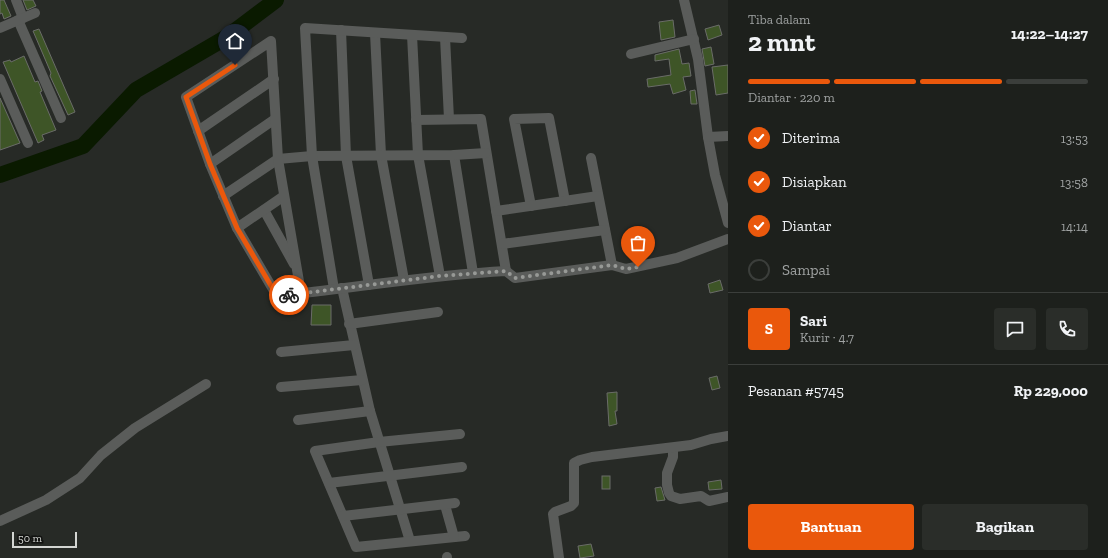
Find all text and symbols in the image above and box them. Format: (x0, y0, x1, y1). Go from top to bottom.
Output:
text: Tiba dalam (748, 12, 810, 27)
pin (218, 24, 252, 65)
text: 14:22–14:27 (1011, 25, 1088, 43)
text: 2 mnt (748, 26, 815, 58)
icon: home (224, 30, 246, 52)
text: Diantar · 220 m (748, 90, 835, 105)
icon: check (748, 127, 770, 149)
text: Diterima (782, 129, 840, 147)
text: 13:53 (1061, 131, 1088, 146)
icon: check (748, 171, 770, 193)
text: Disiapkan (782, 173, 847, 191)
text: 13:58 (1060, 175, 1088, 190)
icon: check (748, 215, 770, 237)
text: Diantar (782, 217, 832, 235)
text: 14:14 (1061, 219, 1088, 234)
pin (621, 226, 655, 267)
icon: bag (627, 232, 649, 254)
text: Sampai (782, 261, 830, 279)
courier (269, 275, 309, 315)
icon: bike (278, 284, 300, 306)
button: chat (994, 308, 1036, 350)
button: phone (1046, 308, 1088, 350)
text: Sari (800, 312, 827, 330)
text: S (765, 320, 773, 338)
text: Kurir · 4.7 (800, 330, 854, 345)
text: Pesanan #5745 (748, 382, 844, 400)
text: Rp 229,000 (1014, 382, 1088, 400)
button: Bantuan (748, 504, 914, 550)
button: Bagikan (922, 504, 1088, 550)
scale bar (12, 530, 77, 549)
text: 50 m (18, 532, 42, 545)

